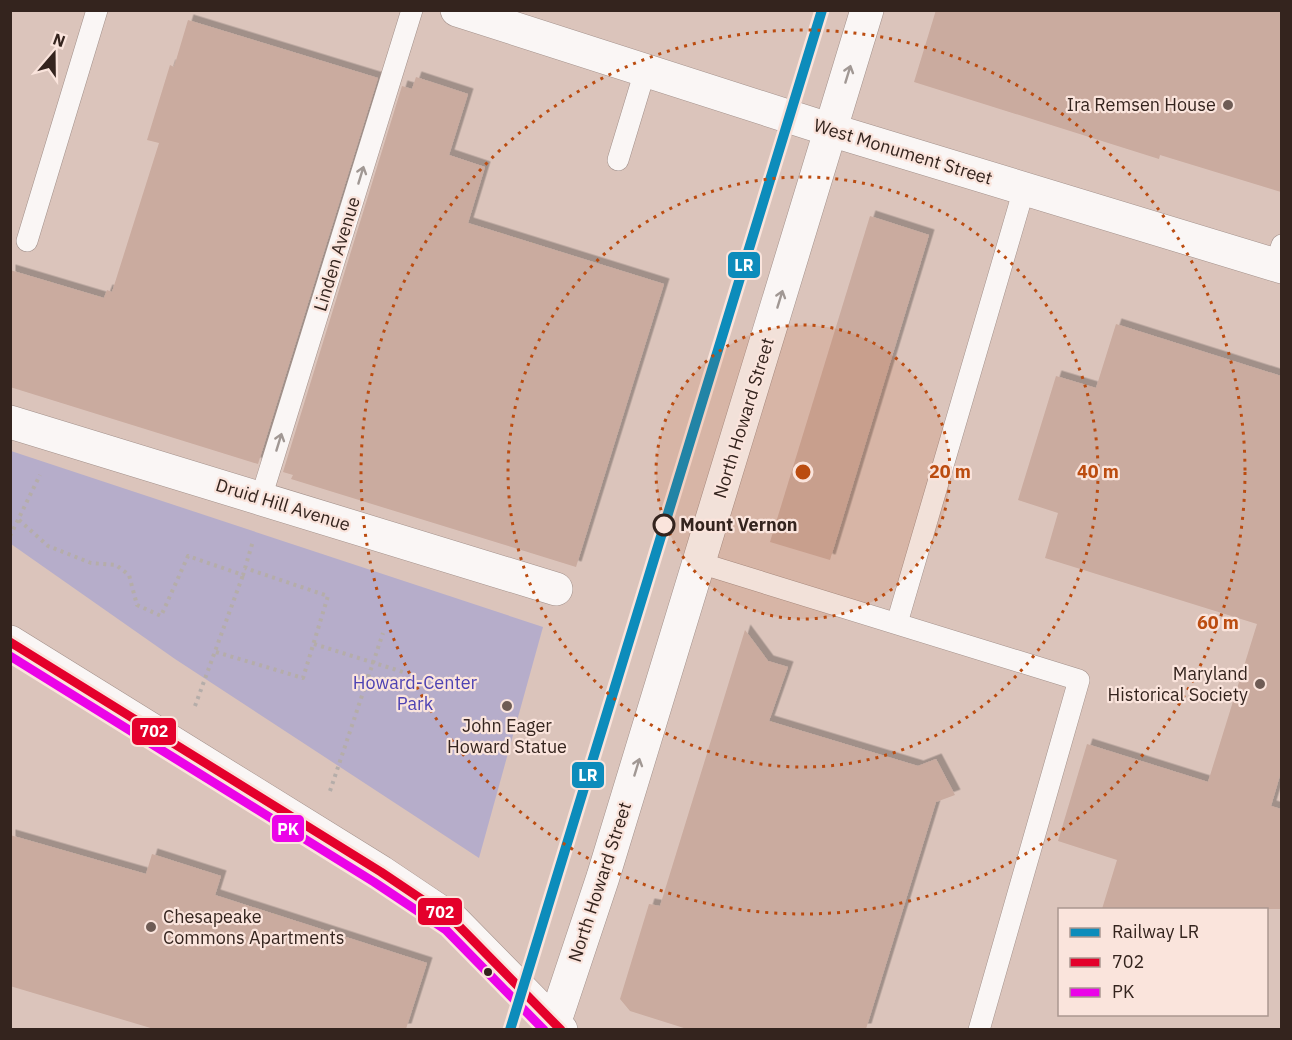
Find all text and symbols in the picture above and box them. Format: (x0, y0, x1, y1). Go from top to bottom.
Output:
north arrow (24, 24, 84, 84)
text: N (50, 29, 68, 51)
one-way arrow (843, 65, 854, 84)
place label: Ira Remsen House (1067, 93, 1216, 116)
marker: Ira Remsen House (1221, 98, 1235, 112)
street label: West Monument Street (811, 113, 995, 190)
one-way arrow (356, 166, 367, 185)
street label: Linden Avenue (308, 194, 365, 314)
line badge: LR (727, 251, 761, 279)
text: LR (734, 255, 754, 275)
one-way arrow (775, 290, 786, 309)
street label: North Howard Street (708, 335, 779, 501)
one-way arrow (274, 433, 285, 452)
text: 20 m (929, 460, 971, 483)
text: 40 m (1077, 460, 1119, 483)
centre of rings (793, 462, 813, 482)
street label: Druid Hill Avenue (213, 473, 353, 536)
place label: Mount Vernon (680, 513, 798, 536)
marker: Mount Vernon (653, 514, 675, 536)
text: 60 m (1197, 611, 1239, 634)
place label: Maryland Historical Society (1108, 662, 1248, 706)
park label: Howard-Center Park (353, 671, 478, 715)
marker: Maryland Historical Society (1253, 677, 1267, 691)
marker: John Eager Howard Statue (500, 699, 514, 713)
place label: John Eager Howard Statue (447, 714, 567, 758)
line badge: 702 (131, 717, 177, 746)
text: 702 (140, 721, 168, 741)
one-way arrow (632, 758, 643, 777)
line badge: LR (571, 761, 605, 789)
text: LR (578, 765, 598, 785)
street label: North Howard Street (563, 799, 636, 965)
line badge: PK (271, 814, 305, 843)
text: PK (277, 819, 299, 839)
line badge: 702 (417, 897, 463, 926)
text: 702 (426, 902, 454, 922)
place label: Chesapeake Commons Apartments (163, 905, 345, 949)
legend (1058, 908, 1268, 1016)
marker: Chesapeake Commons Apartments (144, 920, 158, 934)
text: Railway LR (1112, 920, 1199, 943)
text: 702 (1112, 950, 1144, 973)
unlabelled marker (482, 966, 494, 978)
text: PK (1112, 980, 1135, 1003)

